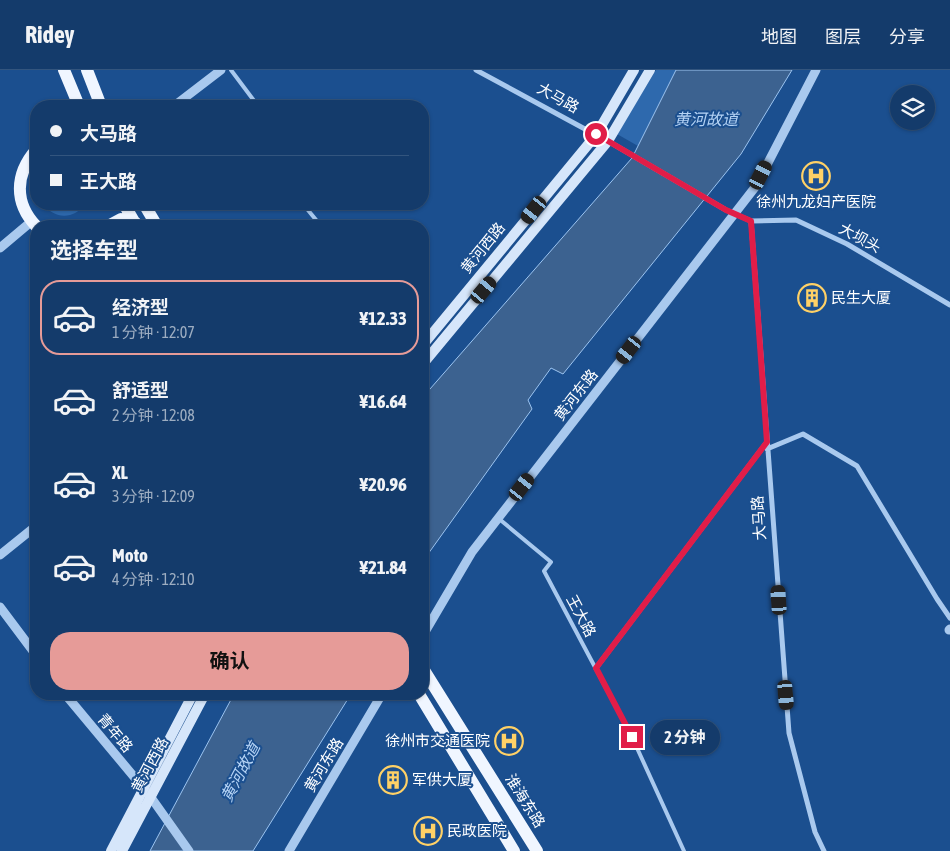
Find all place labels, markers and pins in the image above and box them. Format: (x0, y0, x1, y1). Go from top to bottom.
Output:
hospital icon: 徐州九龙妇产医院 (801, 161, 831, 191)
place label: 徐州九龙妇产医院 (756, 193, 876, 210)
building icon: 民生大厦 (797, 283, 827, 313)
place label: 民生大厦 (831, 289, 891, 306)
hospital icon: 徐州市交通医院 (494, 726, 524, 756)
place label: 徐州市交通医院 (385, 732, 490, 749)
building icon: 军供大厦 (378, 765, 408, 795)
place label: 军供大厦 (412, 771, 472, 788)
hospital icon: 民政医院 (413, 816, 443, 846)
place label: 民政医院 (447, 822, 507, 839)

